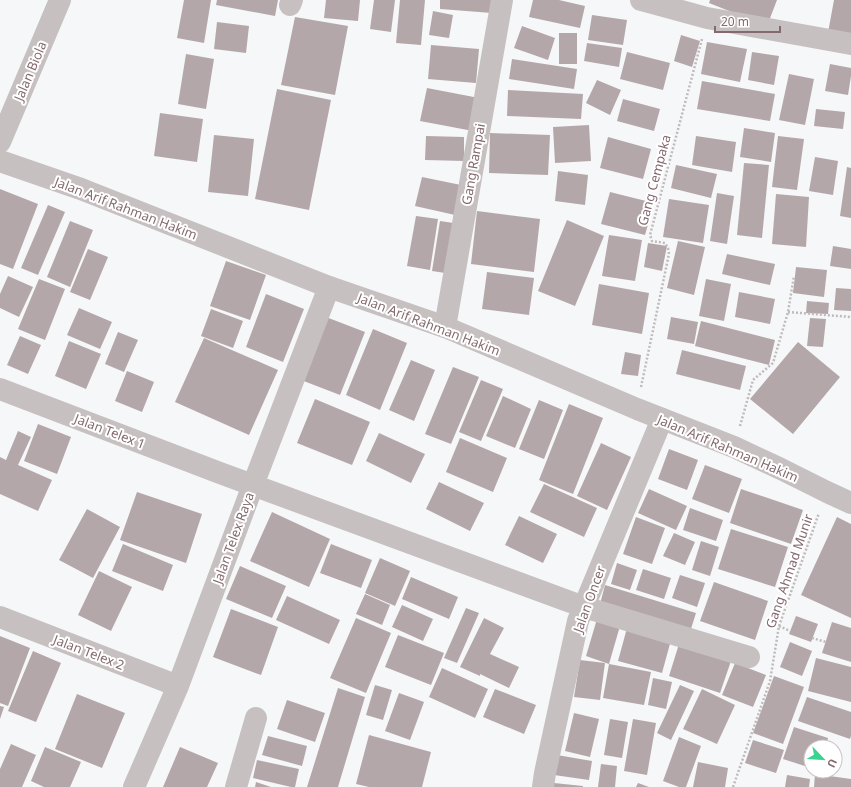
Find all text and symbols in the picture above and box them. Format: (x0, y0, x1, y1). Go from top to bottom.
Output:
scale bar (715, 8, 780, 34)
text: 20 m (721, 13, 749, 30)
street label: Jalan Biola (9, 38, 51, 105)
street label: Gang Rampai (457, 122, 489, 206)
street label: Gang Cempaka (633, 133, 675, 227)
street label: Jalan Arif Rahman Hakim (50, 172, 200, 244)
street label: Jalan Arif Rahman Hakim (353, 288, 503, 360)
street label: Jalan Telex 1 (70, 408, 148, 453)
street label: Jalan Arif Rahman Hakim (653, 409, 801, 486)
street label: Jalan Telex Raya (207, 490, 258, 588)
street label: Gang Ahmad Munir (761, 511, 817, 631)
street label: Jalan Oncer (568, 562, 610, 637)
street label: Jalan Telex 2 (49, 629, 127, 674)
north arrow (803, 739, 843, 779)
text: U (824, 756, 841, 770)

